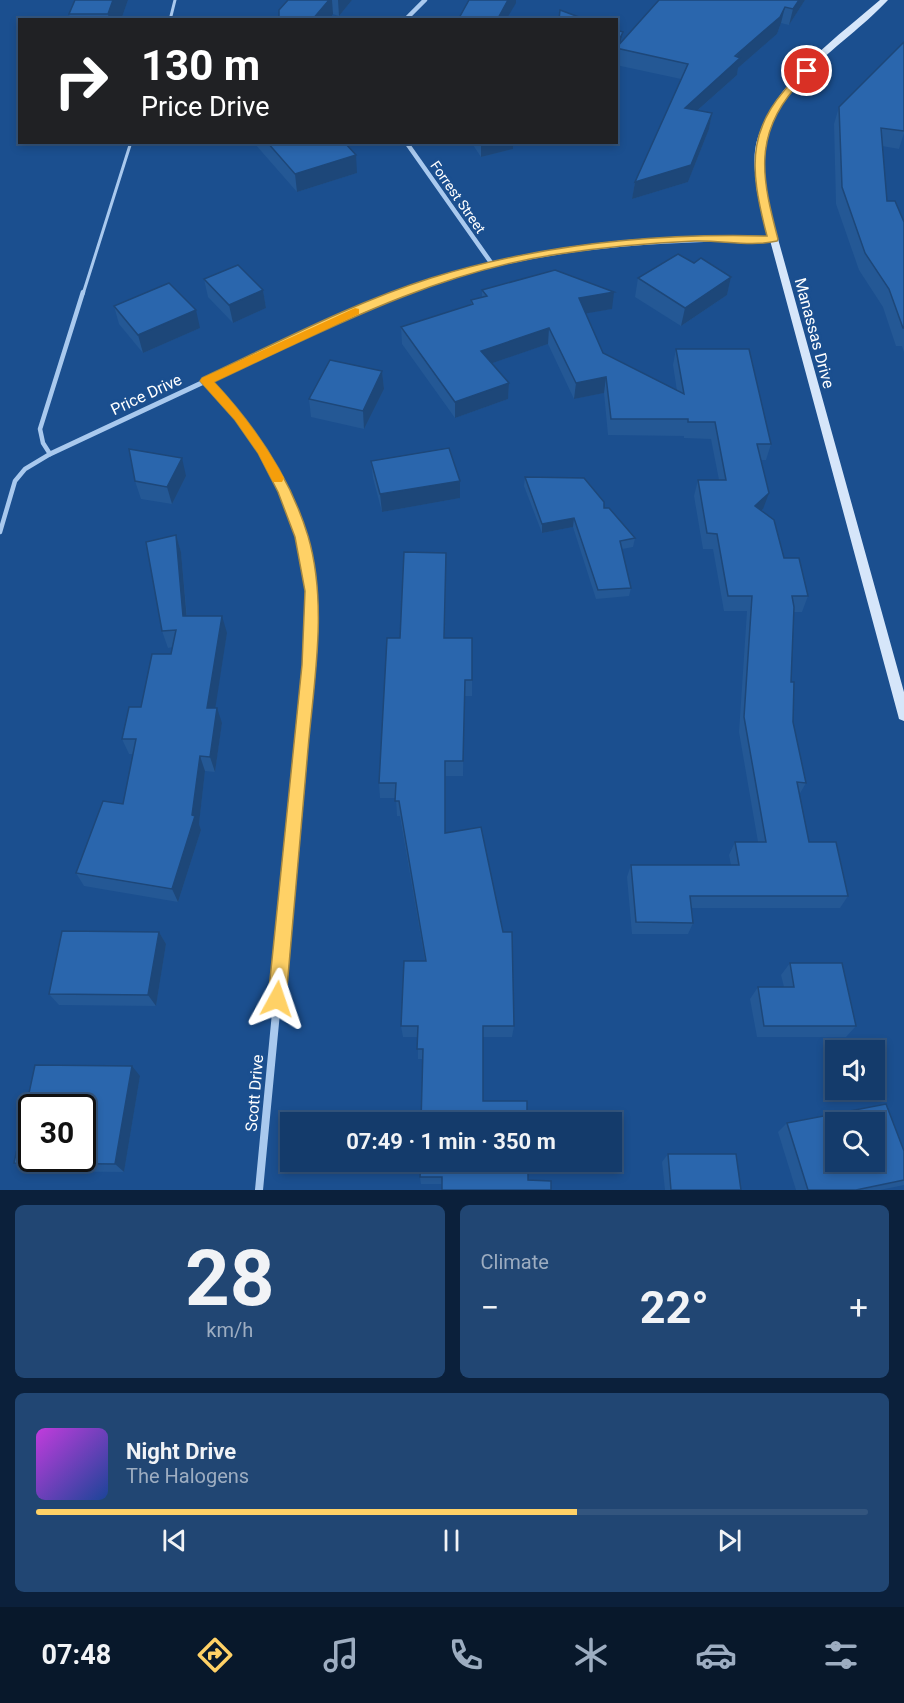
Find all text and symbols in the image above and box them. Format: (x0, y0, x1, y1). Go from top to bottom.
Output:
text: 130 m (141, 41, 260, 90)
icon: right (42, 42, 120, 120)
pin (781, 45, 832, 96)
icon: arrive (790, 54, 823, 87)
text: Price Drive (141, 91, 270, 123)
street label: Forrest Street (427, 158, 489, 237)
street label: Manassas Drive (791, 276, 838, 390)
street label: Price Drive (108, 370, 185, 419)
position arrow (245, 967, 309, 1031)
map controls (825, 1040, 885, 1172)
button: sound (825, 1040, 885, 1100)
street label: Scott Drive (242, 1054, 267, 1132)
speed limit sign: 30 (18, 1094, 96, 1172)
button: search (825, 1112, 885, 1172)
text: 07:49 · 1 min · 350 m (346, 1129, 556, 1154)
text: 28 (185, 1233, 275, 1324)
text: Climate (481, 1250, 549, 1274)
text: 22° (640, 1281, 709, 1334)
text: − (481, 1288, 499, 1327)
text: + (849, 1288, 868, 1327)
text: km/h (206, 1318, 253, 1342)
text: Night Drive (126, 1439, 236, 1464)
text: The Halogens (126, 1464, 249, 1488)
icon: previous (158, 1524, 191, 1557)
icon: pause (435, 1524, 468, 1557)
icon: next (713, 1524, 746, 1557)
icon: directions (194, 1634, 236, 1676)
icon: music (320, 1634, 362, 1676)
icon: phone (445, 1634, 487, 1676)
icon: climate (570, 1634, 612, 1676)
icon: car (695, 1634, 737, 1676)
icon: filters (820, 1634, 862, 1676)
text: 07:48 (42, 1639, 111, 1671)

